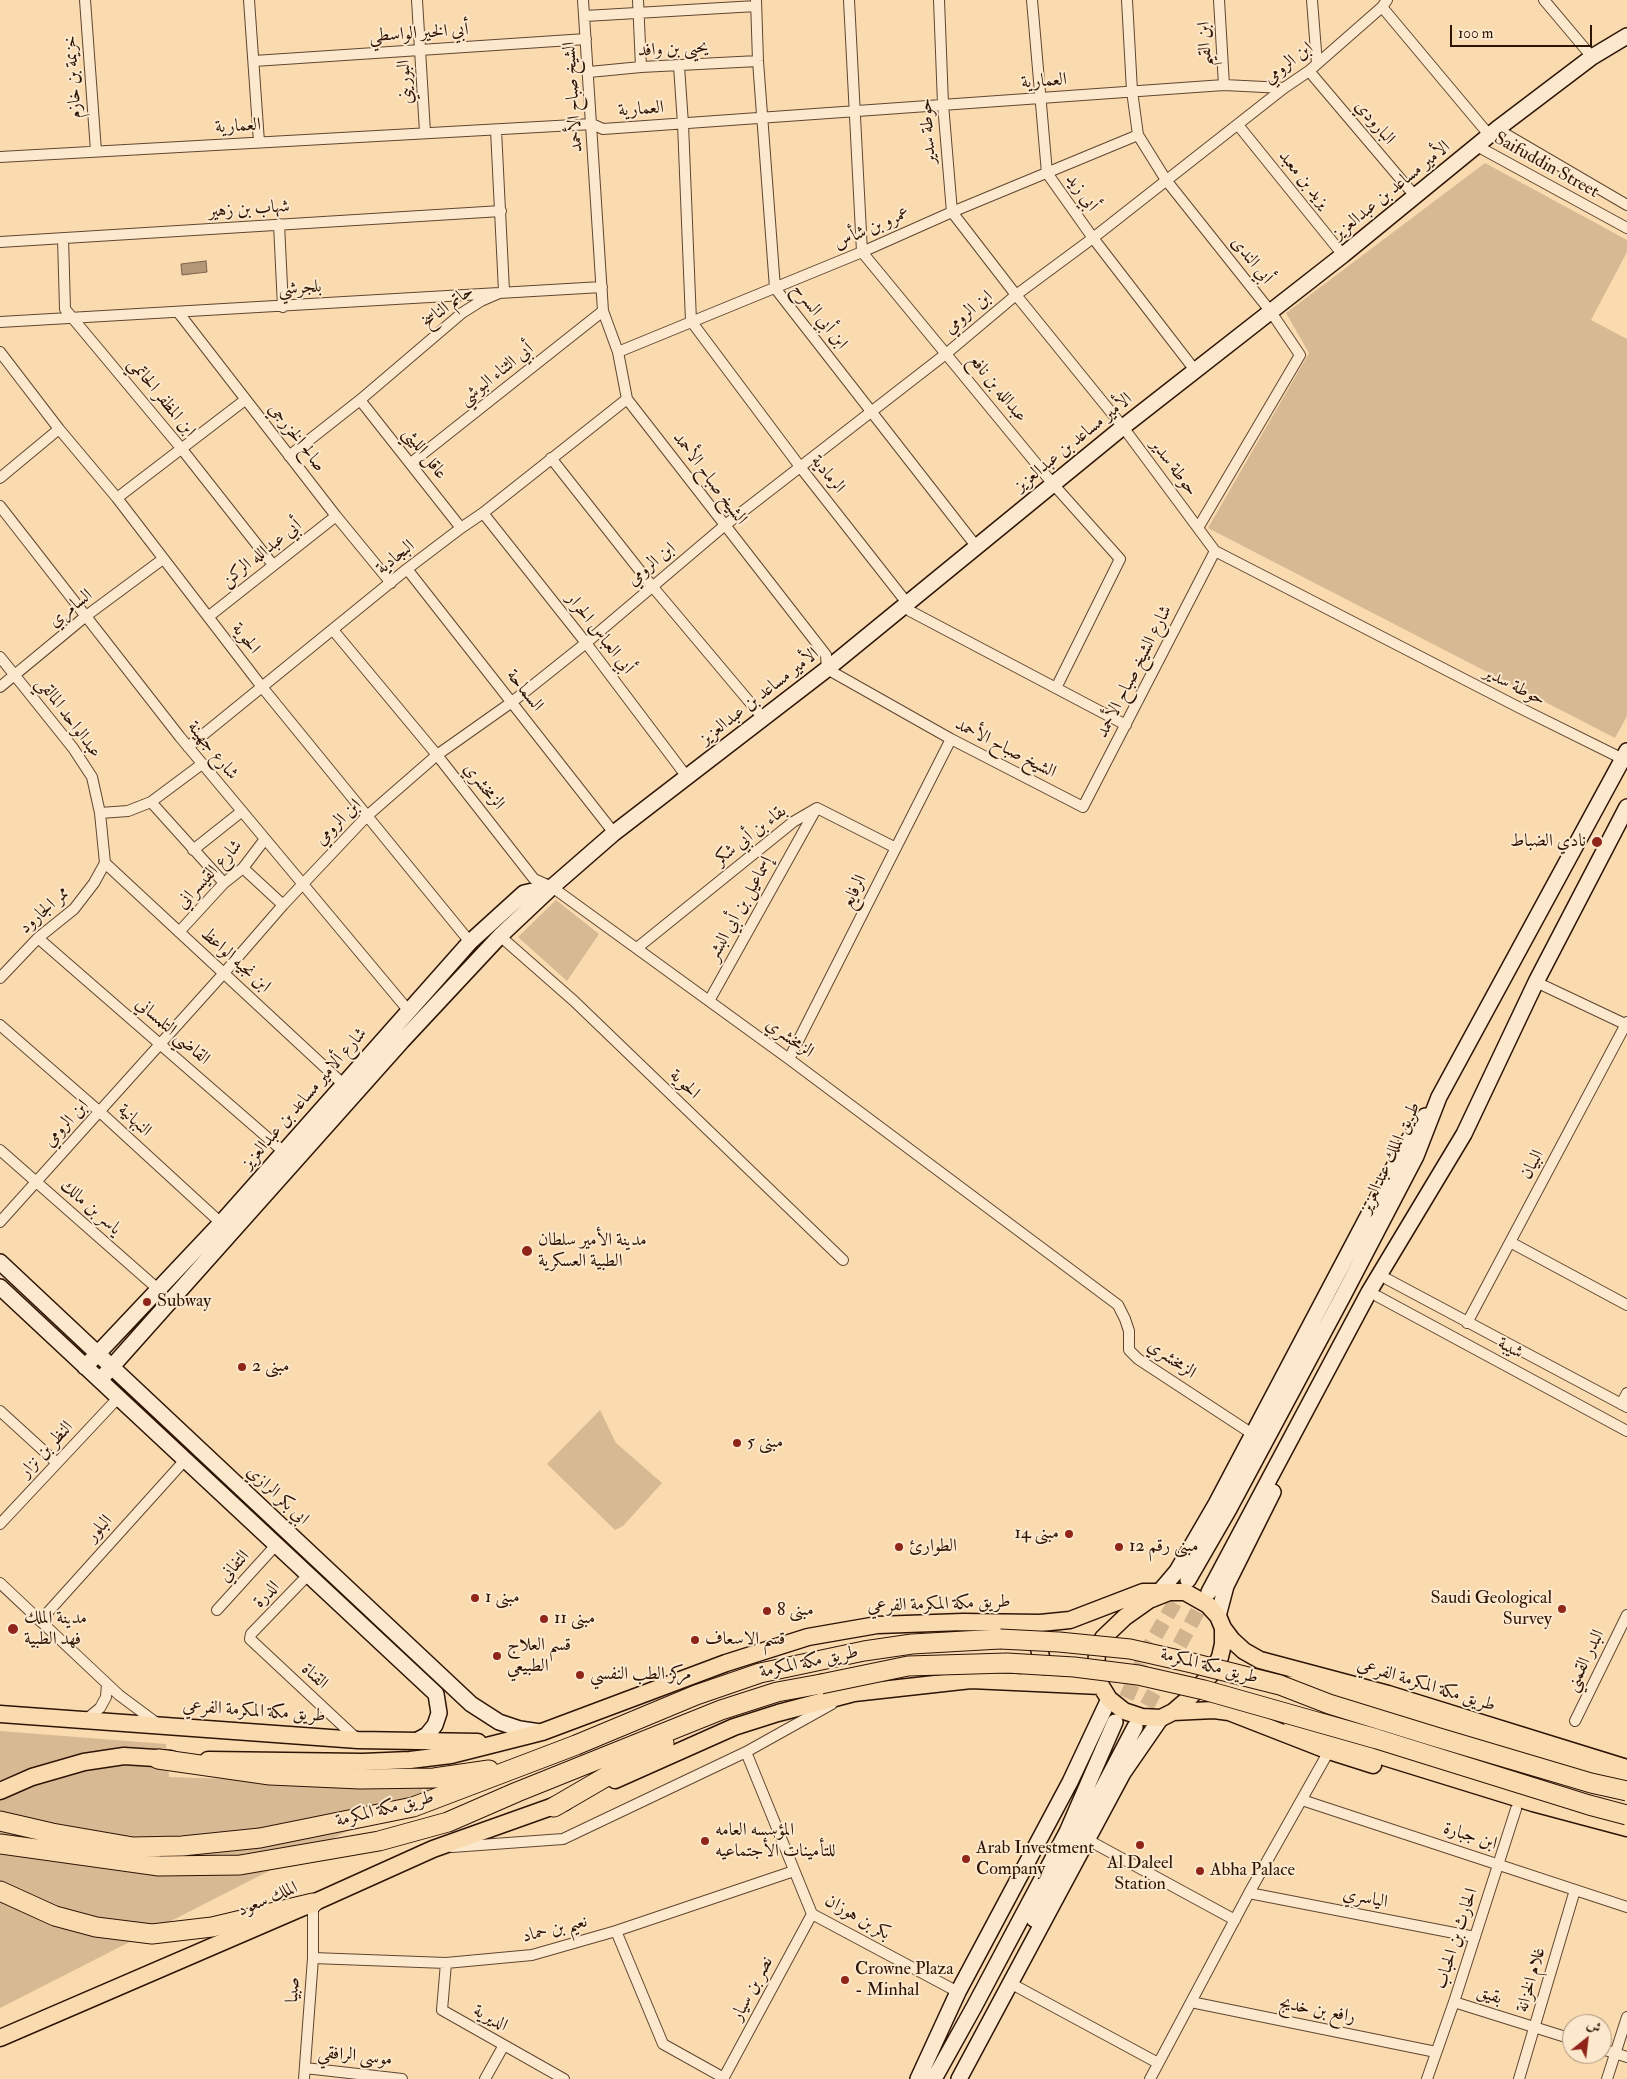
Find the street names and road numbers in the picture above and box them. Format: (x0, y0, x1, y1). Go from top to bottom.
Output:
street label: أبي الخير الواسطي (369, 20, 469, 48)
street label: ابن القيم (1194, 21, 1218, 67)
street label: خزيمة بن خازم (60, 35, 88, 119)
street label: يحيى بن وافد (637, 37, 709, 63)
street label: ابن الرومي (1260, 38, 1318, 90)
street label: الشيخ صباح الأحمد (559, 41, 589, 153)
street label: البوريني (394, 59, 418, 105)
street label: العمارية (1020, 70, 1068, 94)
street label: البارودي (1349, 96, 1399, 150)
street label: حوطة سدير (916, 97, 942, 165)
street label: العمارية (617, 98, 665, 122)
street label: العمارية (215, 115, 261, 139)
street label: Saifuddin Street (1490, 128, 1602, 204)
street label: الأمير مساعد بن عبدالعزيز (1329, 137, 1455, 245)
street label: يزيد بن معبد (1273, 146, 1333, 214)
street label: أبي زيد (1060, 170, 1102, 216)
street label: شهاب بن زهير (208, 196, 290, 224)
street label: عمرو بن شأس (831, 203, 913, 255)
street label: أبي الندى (1225, 233, 1277, 289)
street label: بلجرشي (278, 277, 322, 301)
street label: ابن أبي السرح (786, 280, 852, 354)
street label: حاتم الناسخ (418, 281, 478, 333)
street label: ابن الرومي (940, 286, 998, 340)
street label: أبي الثناء البوشي (455, 339, 539, 411)
street label: عبدالله بن نافع (963, 351, 1031, 427)
street label: ابن المظفر الحاتمي (122, 354, 200, 442)
street label: الأمير مساعد بن عبدالعزيز (1011, 389, 1137, 497)
street label: صالح الخزرجي (262, 399, 330, 477)
street label: عاقل الليثي (397, 424, 451, 484)
street label: الشيخ صباح الأحمد (667, 428, 751, 530)
street label: حوطة سدير (1144, 435, 1202, 501)
street label: الرمادية (805, 452, 849, 498)
street label: أبي عبدالله الركن (217, 516, 307, 592)
street label: البجادية (372, 536, 420, 580)
street label: ابن الرومي (623, 538, 681, 592)
street label: السامري (45, 585, 97, 633)
street label: أبي العباس الحرار (560, 589, 638, 679)
street label: شارع الشيخ صباح الأحمد (1092, 602, 1178, 742)
street label: الحوية (226, 619, 264, 659)
street label: الأمير مساعد بن عبدالعزيز (696, 644, 824, 750)
street label: حوطة سدير (1480, 662, 1548, 712)
street label: السماحة (501, 666, 547, 716)
street label: عبدالواحد المالقي (31, 673, 105, 763)
street label: الشيخ صباح الأحمد (951, 714, 1059, 784)
street label: شارع جهينة (182, 717, 242, 785)
street label: الزمخشري (458, 759, 508, 815)
street label: ابن الرومي (311, 795, 367, 851)
street label: بقاء بن أبي شكر (711, 801, 791, 871)
street label: شارع القيسراني (172, 836, 248, 914)
street label: إسماعيل بن أبي البشر (704, 853, 778, 965)
street label: الرفايع (837, 872, 873, 912)
street label: ممر الجارود (15, 883, 75, 939)
street label: ابن نجيه الواعظ (195, 924, 275, 998)
street label: القاضي التلمساني (130, 994, 214, 1070)
street label: الزمخشري (761, 1014, 817, 1064)
street label: شارع ألامير مساعد بن عبدالعزيز (238, 1024, 372, 1174)
street label: الحوية (664, 1065, 704, 1105)
street label: ابن الرومي (40, 1096, 94, 1152)
street label: طريق الملك عبدالعزيز (1356, 1099, 1426, 1217)
street label: النبهانية (113, 1100, 155, 1142)
street label: البيان (1516, 1147, 1550, 1183)
street label: ياسر بن مالك (55, 1176, 125, 1240)
street label: شيبة (1494, 1333, 1526, 1365)
street label: الزمخشري (1142, 1336, 1200, 1384)
street label: النظر بن نزار (15, 1417, 79, 1483)
street label: ابي بكر الرازي (241, 1462, 313, 1530)
street label: البلور (82, 1511, 118, 1547)
street label: التفاني (215, 1547, 255, 1587)
street label: الدرة (249, 1577, 285, 1613)
street label: طريق مكة المكرمة الفرعي (867, 1592, 1011, 1618)
street label: البدر القمني (1562, 1627, 1610, 1695)
street label: طريق مكة المكرمة (758, 1642, 860, 1684)
street label: طريق مكة المكرمة (1158, 1644, 1260, 1690)
street label: طريق مكة المكرمة الفرعي (1354, 1655, 1498, 1717)
street label: القناة (296, 1659, 332, 1695)
street label: طريق مكة المكرمة الفرعي (182, 1696, 326, 1728)
street label: طريق مكة المكرمة (334, 1787, 436, 1833)
street label: ابن جبارة (1440, 1818, 1500, 1856)
street label: الملك سعود (235, 1878, 301, 1922)
street label: الياسري (1341, 1884, 1389, 1914)
street label: الحارث بن الحباب (1431, 1886, 1483, 1992)
street label: بكر بن هوزان (820, 1891, 894, 1945)
street label: نعيم بن حماد (520, 1911, 590, 1949)
street label: غلام الخزانة (1512, 1945, 1552, 2015)
street label: نصر بن سيار (727, 1953, 779, 2025)
street label: صبيا (282, 1977, 306, 2003)
street label: بقيق (1474, 1982, 1504, 2010)
street label: رافع بن خديج (1277, 1993, 1357, 2029)
street label: الديرية (469, 2001, 511, 2037)
street label: موسى الرافقي (317, 2042, 393, 2072)

